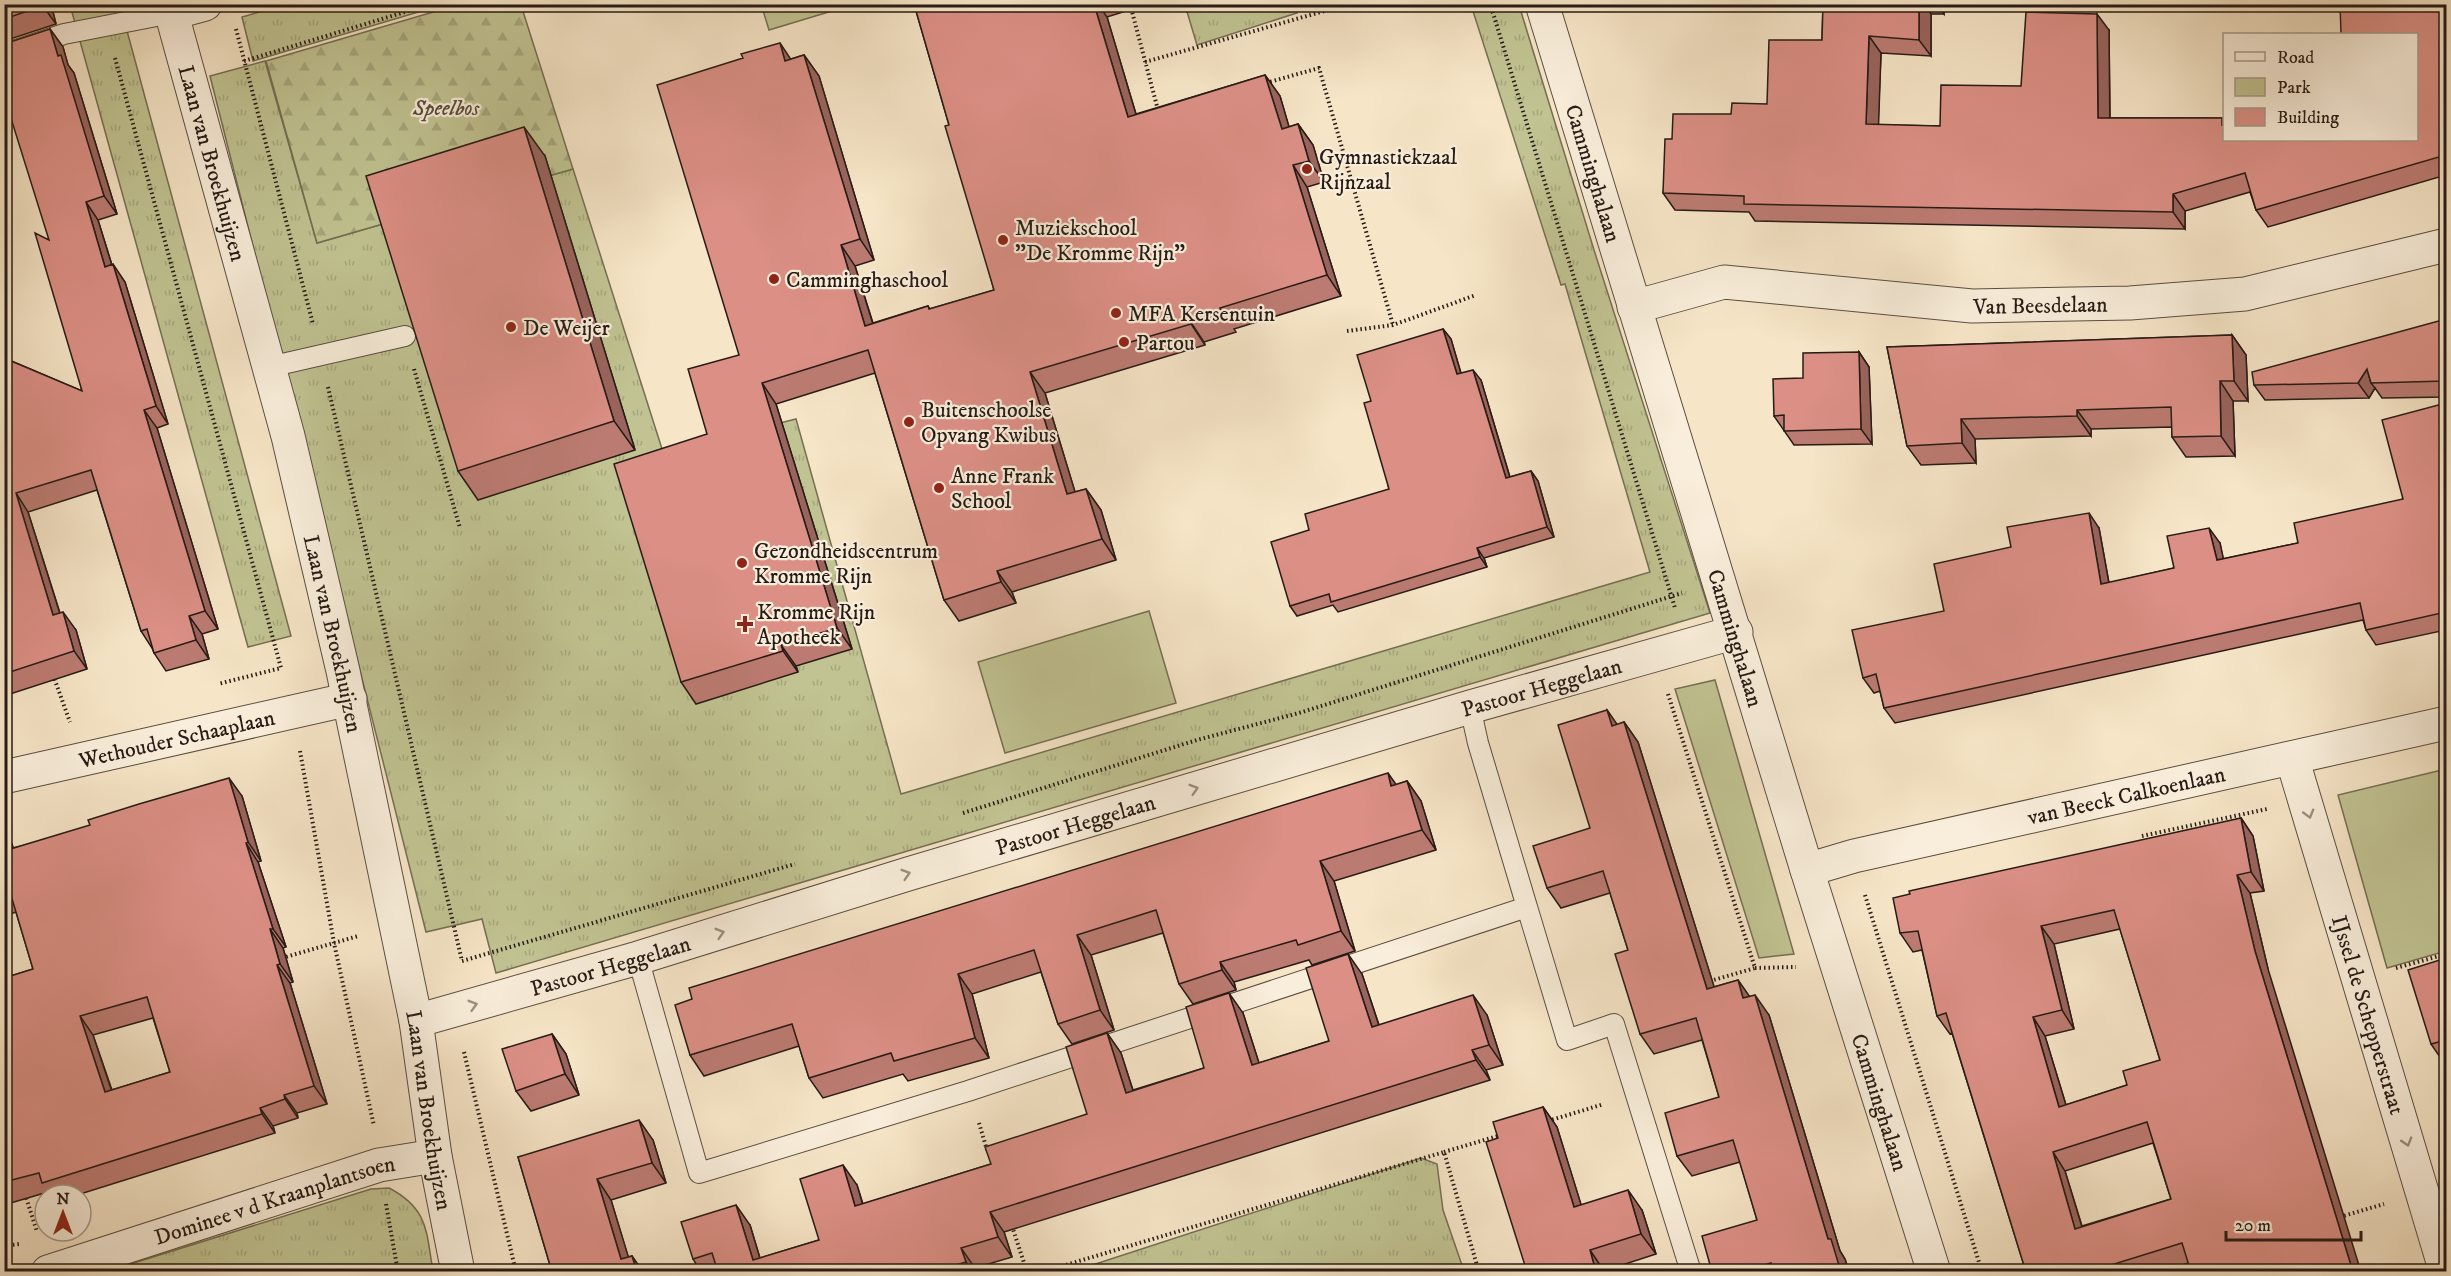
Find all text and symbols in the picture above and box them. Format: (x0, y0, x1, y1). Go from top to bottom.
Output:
legend (2223, 33, 2418, 141)
text: Road (2277, 47, 2314, 69)
street label: Laan van Broekhuijzen (172, 63, 251, 265)
text: Park (2277, 77, 2311, 99)
park label: Speelbos (412, 95, 481, 122)
street label: Camminghalaan (1559, 102, 1626, 246)
text: Building (2277, 107, 2339, 129)
place label: Gymnastiekzaal Rijnzaal (1319, 144, 1458, 196)
marker: Gymnastiekzaal Rijnzaal (1300, 162, 1314, 176)
place label: Muziekschool "De Kromme Rijn" (1015, 215, 1185, 267)
marker: Muziekschool "De Kromme Rijn" (996, 233, 1010, 247)
place label: Camminghaschool (786, 267, 948, 294)
marker: Camminghaschool (767, 272, 781, 286)
street label: Van Beesdelaan (1972, 291, 2108, 321)
place label: MFA Kersentuin (1128, 301, 1275, 328)
marker: MFA Kersentuin (1109, 306, 1123, 320)
place label: De Weijer (523, 315, 611, 342)
marker: De Weijer (504, 320, 518, 334)
place label: Partou (1136, 330, 1195, 357)
marker: Partou (1117, 335, 1131, 349)
place label: Buitenschoolse Opvang Kwibus (921, 397, 1056, 449)
marker: Buitenschoolse Opvang Kwibus (902, 415, 916, 429)
place label: Anne Frank School (951, 463, 1054, 515)
marker: Anne Frank School (932, 481, 946, 495)
street label: Laan van Broekhuijzen (297, 533, 368, 736)
place label: Gezondheidscentrum Kromme Rijn (754, 538, 938, 590)
marker: Gezondheidscentrum Kromme Rijn (735, 556, 749, 570)
street label: Camminghalaan (1701, 566, 1769, 711)
place label: Kromme Rijn Apotheek (757, 599, 876, 651)
marker: Kromme Rijn Apotheek (738, 617, 752, 631)
street label: Pastoor Heggelaan (1458, 653, 1626, 724)
street label: Wethouder Schaaplaan (75, 704, 278, 775)
street label: van Beeck Calkoenlaan (2024, 761, 2228, 832)
one-way arrow (1188, 784, 1199, 796)
street label: Pastoor Heggelaan (993, 789, 1159, 862)
one-way arrow (2302, 808, 2314, 819)
one-way arrow (900, 869, 911, 881)
street label: IJssel de Schepperstraat (2325, 912, 2410, 1118)
one-way arrow (714, 927, 725, 940)
street label: Pastoor Heggelaan (527, 930, 694, 1003)
one-way arrow (467, 1000, 477, 1012)
street label: Laan van Broekhuijzen (399, 1008, 458, 1213)
street label: Camminghalaan (1845, 1030, 1913, 1175)
one-way arrow (2400, 1136, 2412, 1147)
street label: Dominee v d Kraanplantsoen (151, 1151, 398, 1252)
north arrow (33, 1183, 93, 1243)
text: N (56, 1189, 70, 1209)
scale bar (2226, 1204, 2361, 1242)
text: 20 m (2235, 1215, 2271, 1237)

